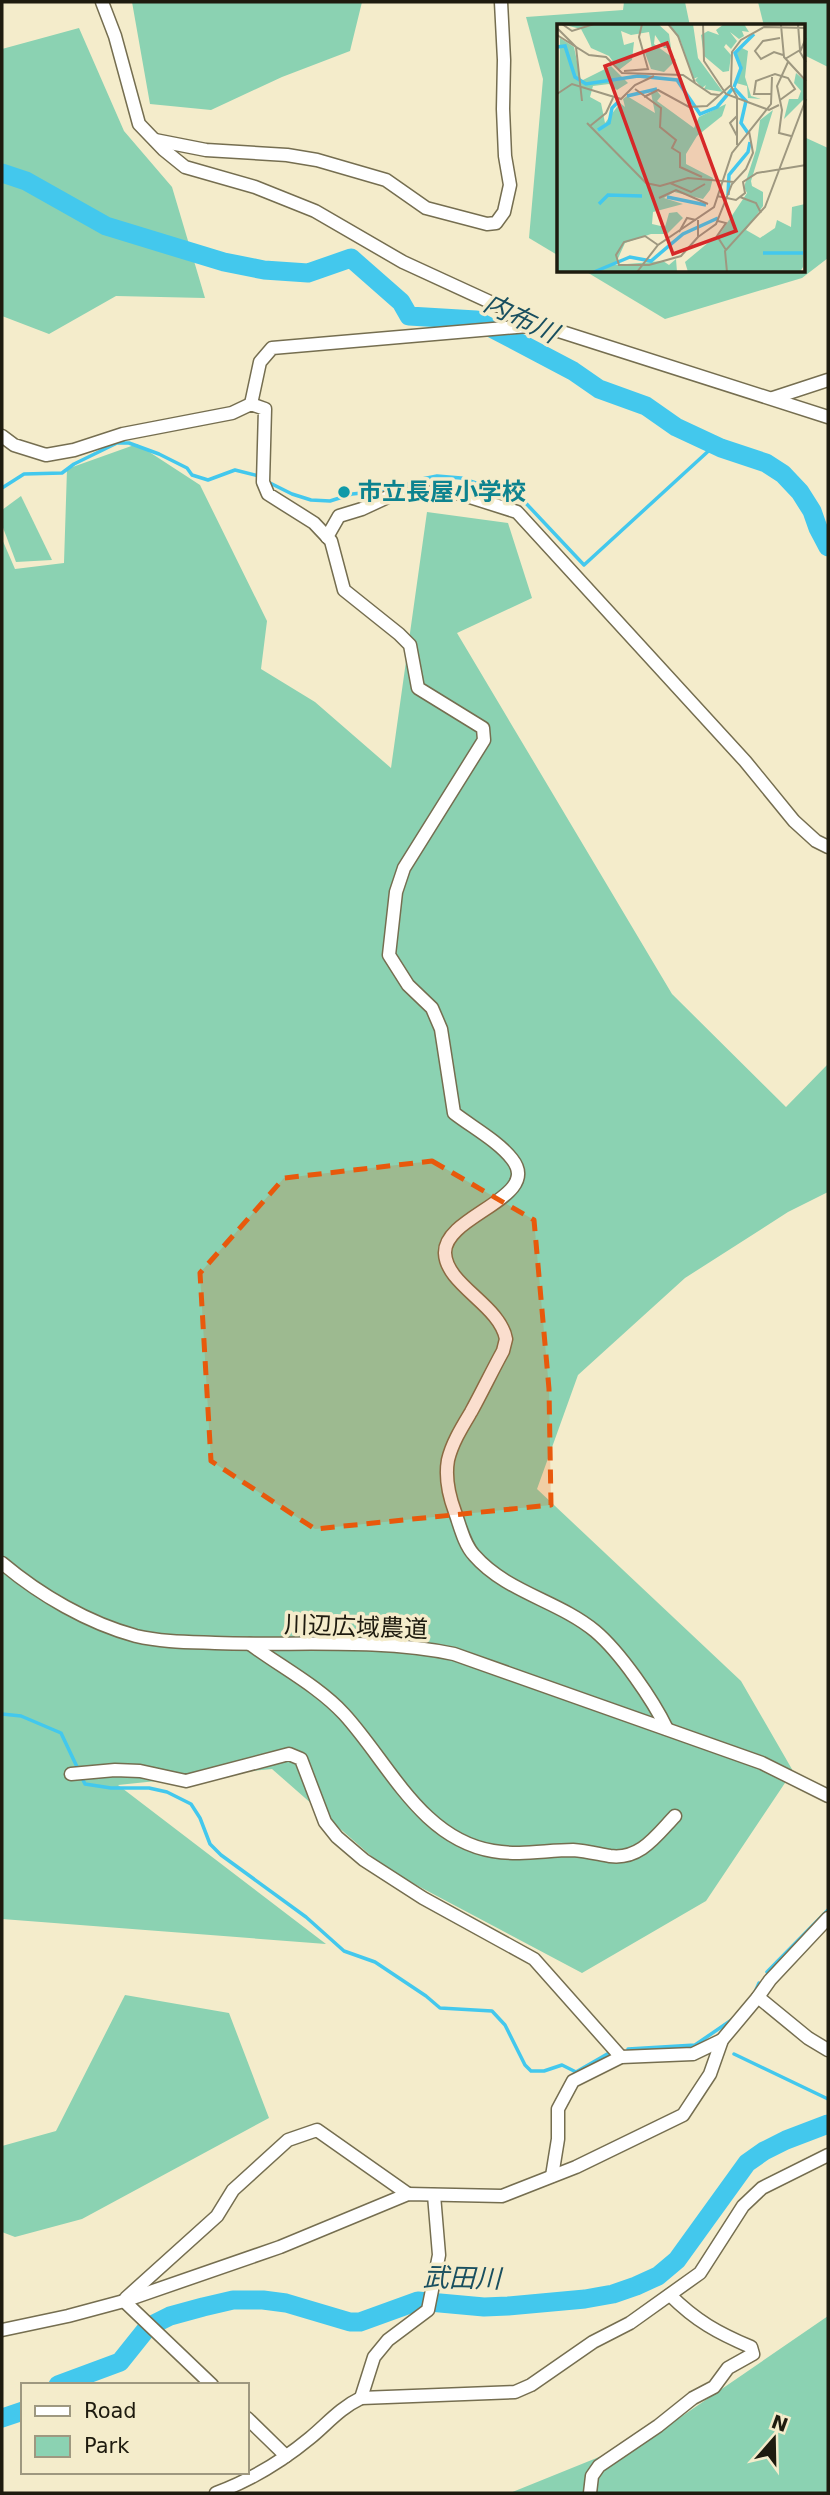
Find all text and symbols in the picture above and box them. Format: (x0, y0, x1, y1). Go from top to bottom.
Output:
inset map (557, 24, 806, 273)
water label: 内布川 (479, 287, 565, 350)
place label: 市立長屋小学校 (358, 478, 526, 506)
marker: 市立長屋小学校 (336, 484, 352, 500)
street label: 川辺広域農道 (284, 1610, 428, 1644)
water label: 武田川 (423, 2262, 504, 2294)
legend (21, 2383, 248, 2474)
text: Road (84, 2399, 137, 2423)
north arrow (739, 2404, 809, 2474)
text: N (769, 2410, 791, 2436)
text: Park (84, 2434, 130, 2458)

